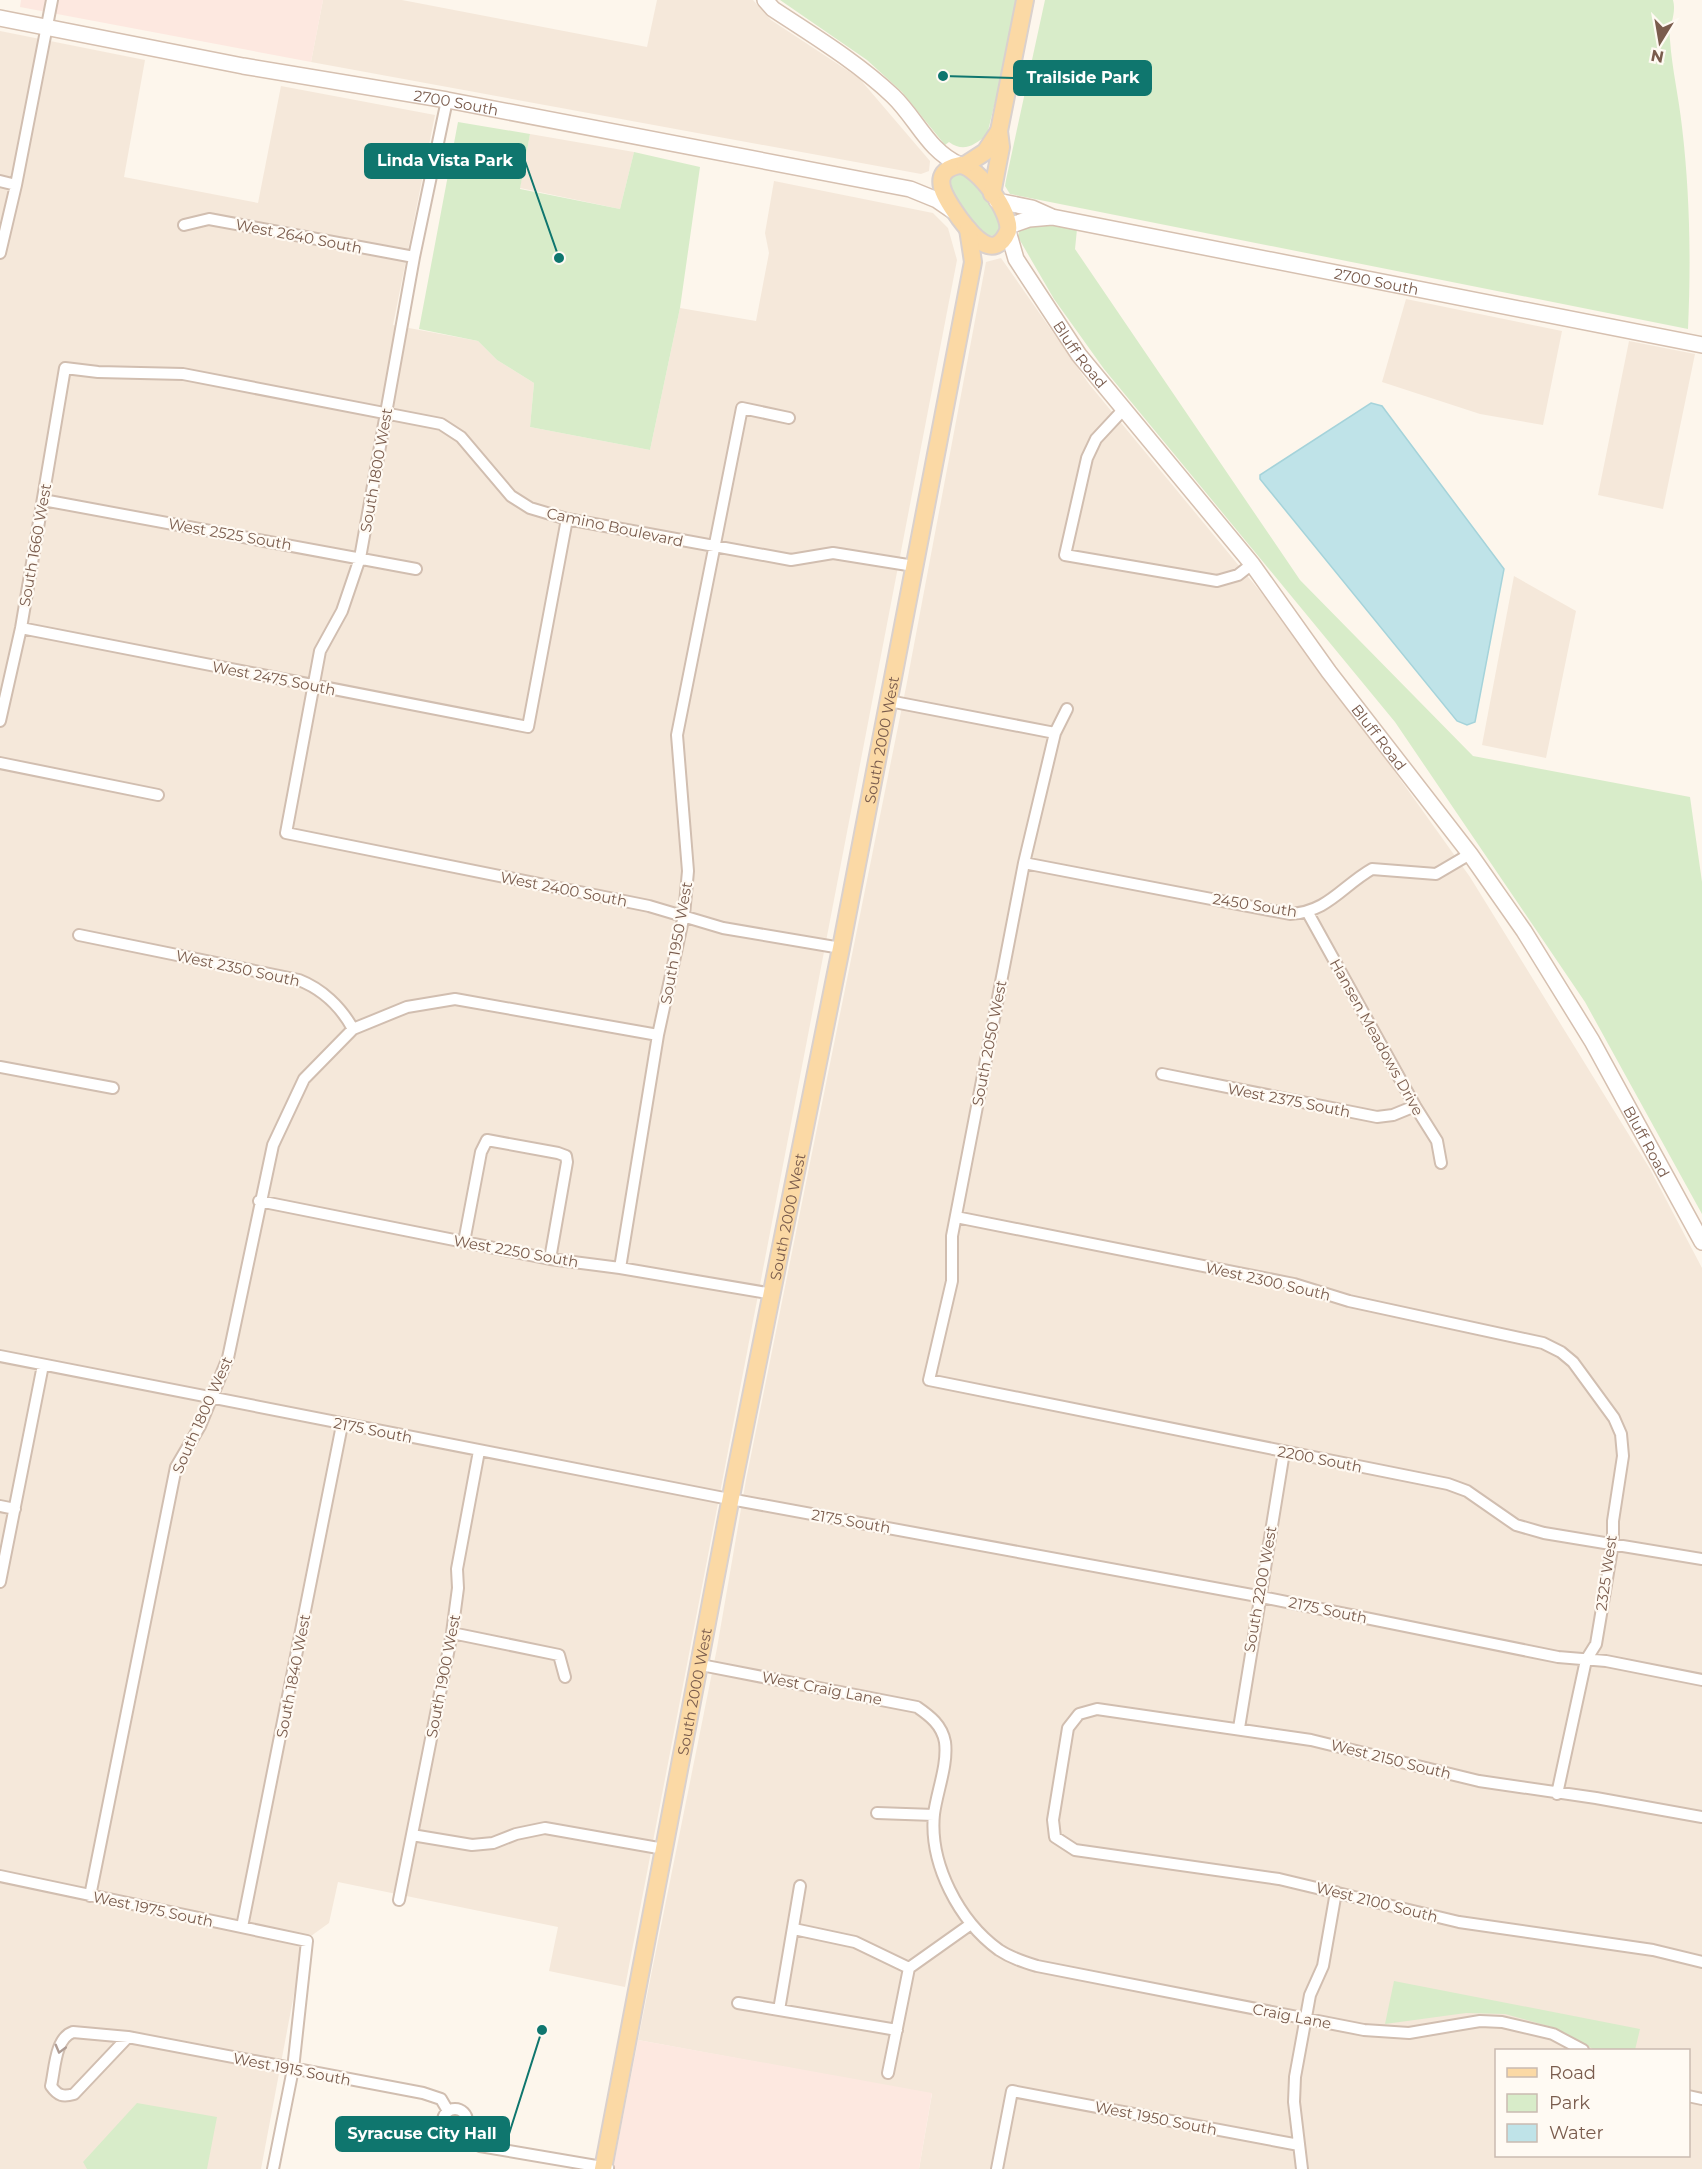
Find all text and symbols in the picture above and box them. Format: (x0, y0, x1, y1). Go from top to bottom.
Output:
north arrow (1630, 12, 1690, 72)
text: N (1649, 46, 1665, 67)
callout: Trailside Park (1014, 61, 1151, 95)
text: Trailside Park (1026, 68, 1140, 87)
street label: 2700 South (412, 85, 500, 119)
callout: Linda Vista Park (365, 144, 525, 178)
text: Linda Vista Park (377, 151, 513, 170)
street label: West 2640 South (234, 214, 364, 258)
street label: 2700 South (1333, 263, 1420, 299)
street label: Bluff Road (1049, 317, 1111, 391)
street label: South 1800 West (356, 406, 396, 534)
street label: South 1660 West (15, 482, 55, 608)
street label: Camino Boulevard (545, 503, 685, 551)
street label: West 2525 South (167, 514, 293, 554)
street label: West 2475 South (211, 657, 337, 699)
street label: South 2000 West (859, 674, 903, 805)
street label: Bluff Road (1348, 700, 1411, 774)
street label: West 2400 South (499, 867, 629, 911)
street label: South 1950 West (656, 880, 696, 1006)
street label: 2450 South (1211, 889, 1299, 921)
street label: West 2350 South (174, 946, 302, 990)
street label: Hansen Meadows Drive (1326, 955, 1428, 1119)
street label: South 2050 West (967, 978, 1011, 1108)
street label: West 2375 South (1226, 1079, 1352, 1121)
street label: Bluff Road (1620, 1102, 1674, 1181)
street label: South 2000 West (765, 1151, 809, 1282)
street label: West 2250 South (452, 1231, 580, 1271)
street label: West 2300 South (1204, 1257, 1332, 1305)
street label: South 1800 West (168, 1354, 236, 1476)
street label: 2175 South (332, 1413, 414, 1447)
street label: 2200 South (1276, 1441, 1364, 1477)
street label: 2175 South (810, 1505, 892, 1537)
street label: South 2200 West (1240, 1524, 1280, 1654)
street label: 2325 West (1591, 1534, 1621, 1612)
street label: 2175 South (1287, 1592, 1369, 1628)
street label: South 1840 West (272, 1612, 314, 1740)
street label: South 1900 West (422, 1613, 464, 1739)
street label: South 2000 West (672, 1626, 715, 1757)
street label: West Craig Lane (760, 1667, 884, 1709)
street label: West 2150 South (1329, 1735, 1453, 1783)
street label: West 2100 South (1314, 1878, 1440, 1926)
street label: West 1975 South (91, 1887, 215, 1931)
street label: Craig Lane (1251, 1999, 1333, 2033)
one-way arrow (54, 2044, 67, 2054)
street label: West 1915 South (231, 2048, 353, 2090)
legend (1495, 2049, 1690, 2157)
text: Road (1549, 2062, 1596, 2084)
text: Park (1549, 2092, 1590, 2114)
street label: West 1950 South (1093, 2097, 1219, 2139)
callout: Syracuse City Hall (336, 2117, 509, 2151)
text: Water (1549, 2122, 1604, 2144)
text: Syracuse City Hall (347, 2124, 497, 2143)

